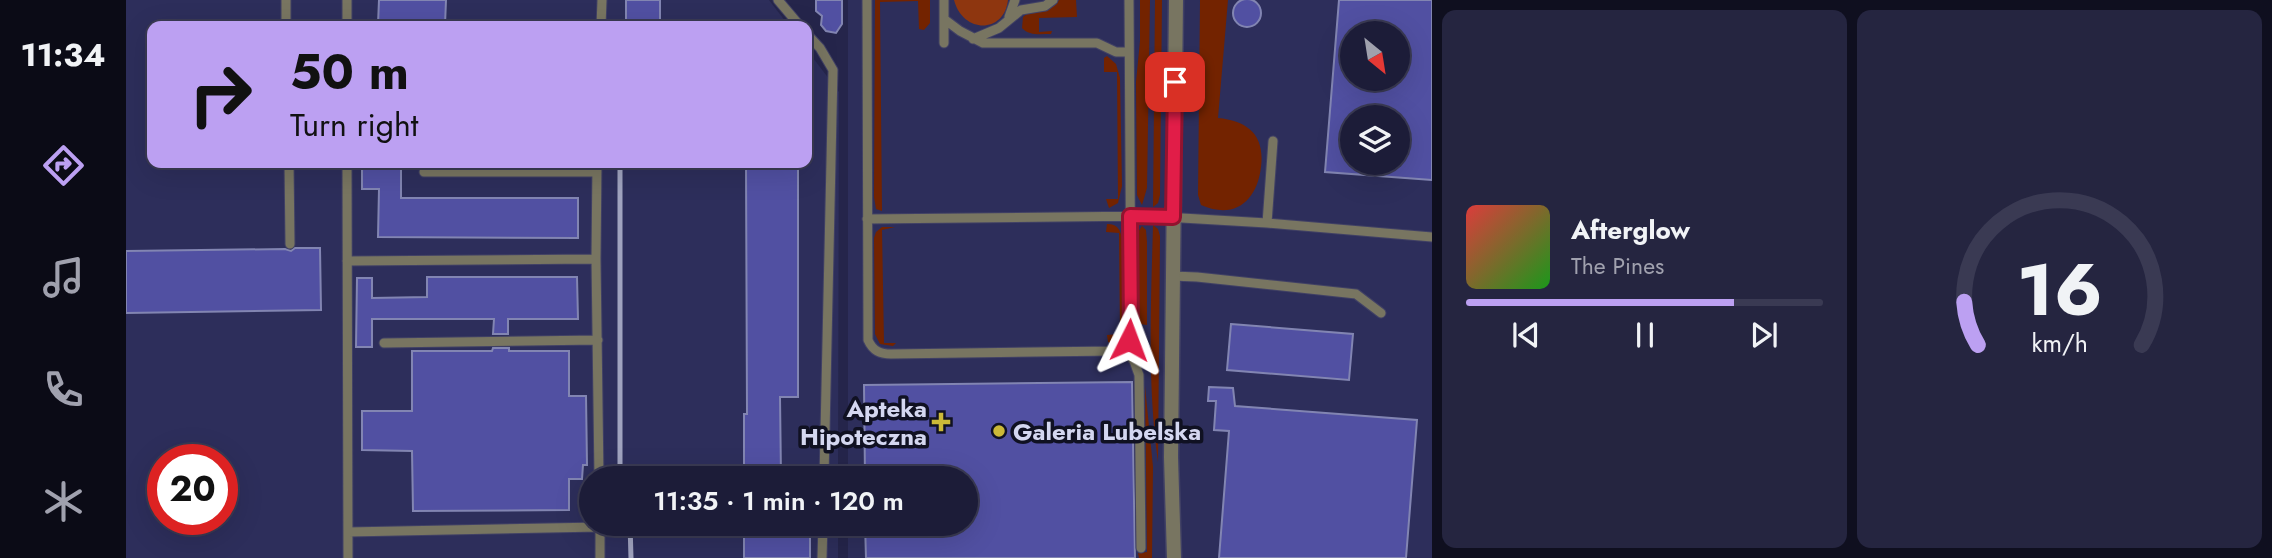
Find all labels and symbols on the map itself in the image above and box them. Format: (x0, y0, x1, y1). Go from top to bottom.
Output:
north arrow (1340, 21, 1410, 91)
pin (1145, 52, 1205, 112)
position arrow (1092, 303, 1166, 377)
place label: Apteka Hipoteczna (800, 391, 927, 454)
marker: Apteka Hipoteczna (933, 414, 949, 430)
place label: Galeria Lubelska (1013, 414, 1201, 449)
marker: Galeria Lubelska (991, 423, 1007, 439)
speed limit sign: 20 (147, 444, 238, 535)

